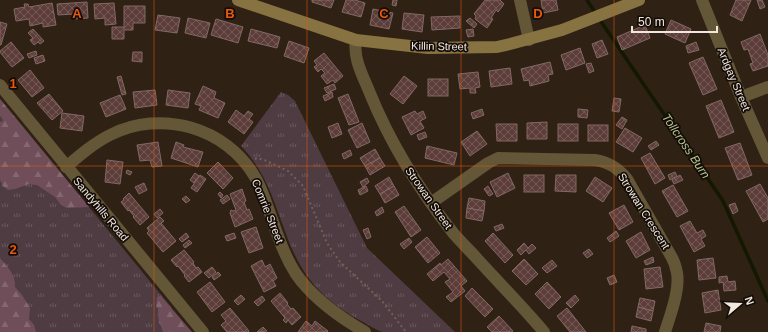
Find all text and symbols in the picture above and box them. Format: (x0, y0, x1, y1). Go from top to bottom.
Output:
text: A (72, 6, 82, 21)
text: B (225, 6, 235, 21)
text: C (379, 6, 389, 21)
text: D (533, 6, 543, 21)
scale bar (632, 8, 717, 34)
text: 50 m (638, 15, 665, 29)
street label: Killin Street (411, 40, 467, 52)
street label: Ardgay Street (715, 46, 753, 112)
text: 1 (9, 76, 17, 91)
water label: Tollcross Burn (659, 111, 713, 182)
street label: Strowan Street (403, 165, 455, 231)
street label: Strowan Crescent (616, 171, 672, 251)
street label: Sandyhills Road (71, 175, 131, 243)
street label: Comrie Street (250, 177, 286, 245)
text: 2 (9, 242, 17, 257)
north arrow (720, 284, 760, 324)
text: N (742, 295, 756, 307)

